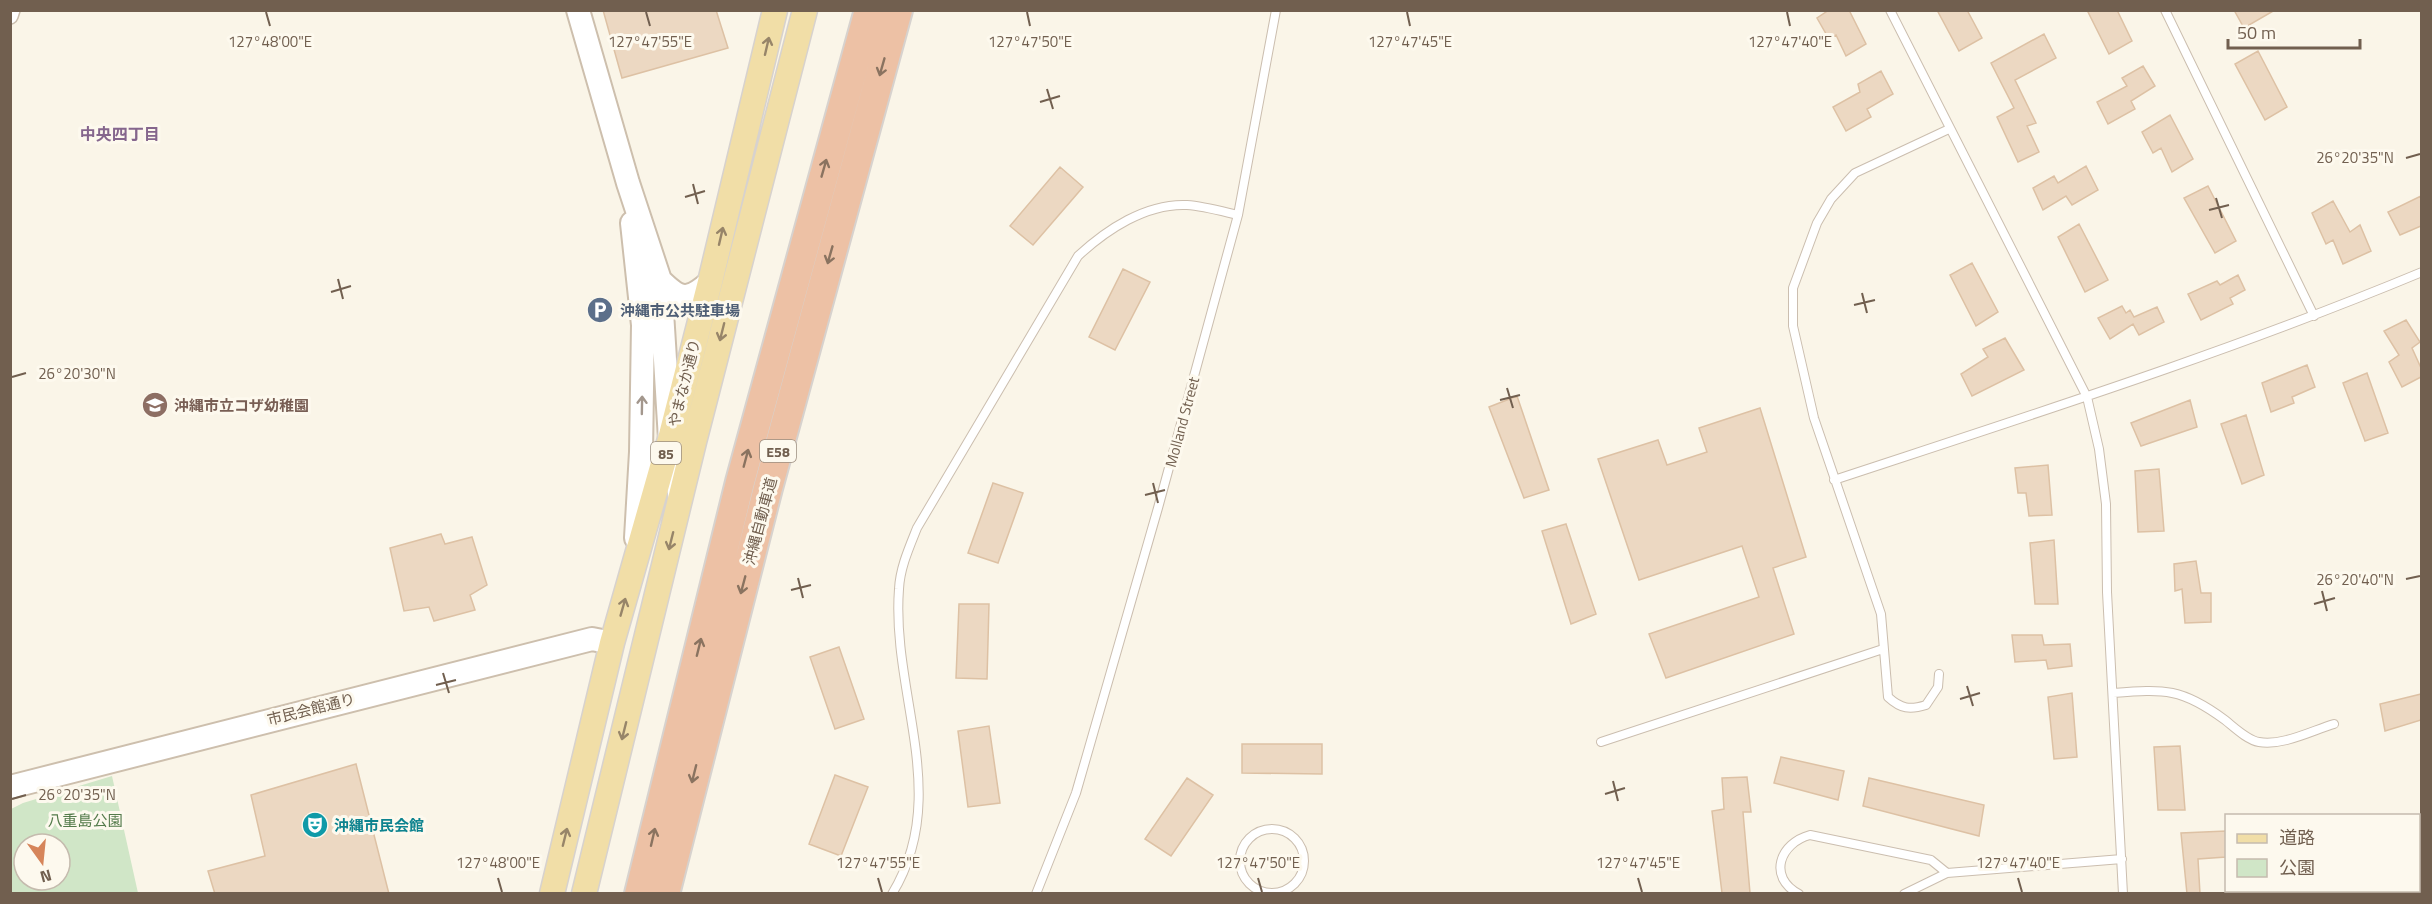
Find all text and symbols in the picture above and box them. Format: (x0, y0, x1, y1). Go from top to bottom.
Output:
scale bar (2228, 12, 2360, 50)
text: 50 m (2237, 19, 2276, 46)
text: 127°48'00"E (228, 30, 312, 53)
text: 127°47'55"E (608, 30, 692, 53)
text: 127°47'50"E (988, 30, 1072, 53)
text: 127°47'45"E (1368, 30, 1452, 53)
text: 127°47'40"E (1748, 30, 1832, 53)
one-way arrow (761, 37, 773, 56)
one-way arrow (876, 57, 887, 76)
district label: 中央四丁目 (80, 122, 160, 146)
text: 26°20'35"N (2316, 146, 2394, 169)
one-way arrow (819, 159, 830, 178)
one-way arrow (716, 226, 728, 245)
one-way arrow (824, 245, 835, 264)
parking icon: 沖縄市公共駐車場 (585, 295, 615, 325)
place label: 沖縄市公共駐車場 (620, 299, 740, 322)
one-way arrow (716, 322, 728, 341)
street label: やまなか通り (662, 337, 706, 429)
text: 26°20'30"N (38, 362, 116, 385)
street label: Molland Street (1159, 373, 1205, 470)
school or university icon: 沖縄市立コザ幼稚園 (140, 390, 170, 420)
place label: 沖縄市立コザ幼稚園 (174, 394, 309, 417)
one-way arrow (636, 396, 648, 416)
road number: E58 (760, 440, 796, 462)
road number: 85 (651, 442, 681, 464)
one-way arrow (741, 449, 752, 468)
street label: 沖縄自動車道 (737, 475, 783, 567)
one-way arrow (665, 532, 677, 551)
text: 26°20'40"N (2316, 568, 2394, 591)
one-way arrow (736, 576, 748, 595)
one-way arrow (618, 598, 629, 617)
one-way arrow (693, 638, 705, 657)
street label: 市民会館通り (265, 687, 357, 731)
one-way arrow (618, 721, 630, 740)
one-way arrow (688, 765, 700, 784)
text: 26°20'35"N (38, 783, 116, 806)
park label: 八重島公園 (47, 809, 123, 832)
theatre icon: 沖縄市民会館 (300, 810, 330, 840)
place label: 沖縄市民会館 (334, 814, 424, 837)
legend (2225, 814, 2420, 892)
text: 道路 (2279, 824, 2315, 851)
one-way arrow (560, 827, 572, 846)
one-way arrow (647, 827, 659, 846)
north arrow (12, 832, 72, 892)
text: 127°48'00"E (456, 851, 540, 874)
text: 127°47'55"E (836, 851, 920, 874)
text: 127°47'50"E (1216, 851, 1300, 874)
text: 127°47'45"E (1596, 851, 1680, 874)
text: 127°47'40"E (1976, 851, 2060, 874)
text: 公園 (2279, 854, 2315, 881)
text: N (37, 863, 54, 890)

